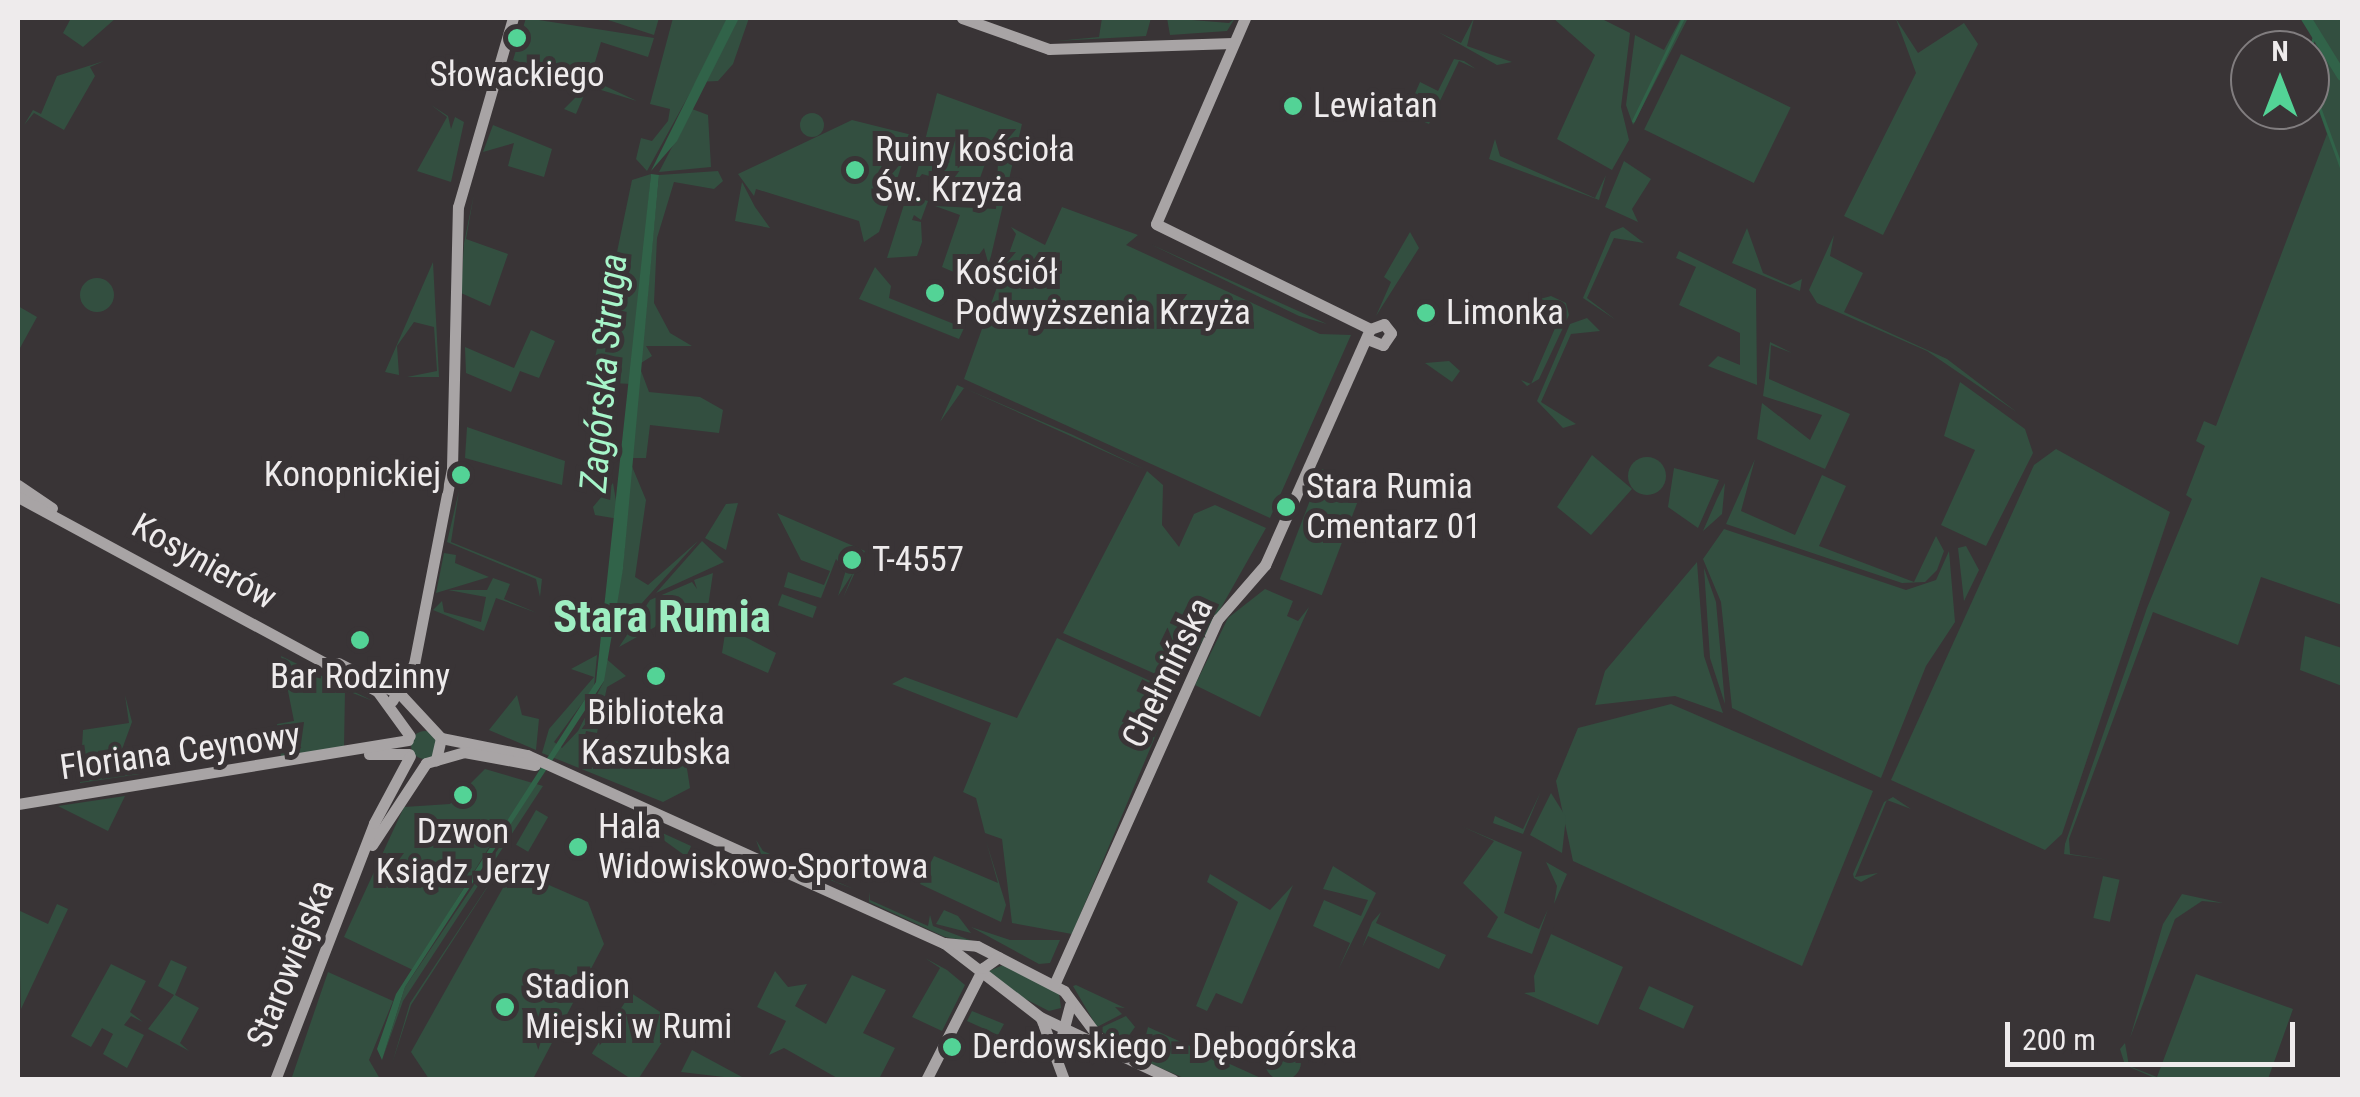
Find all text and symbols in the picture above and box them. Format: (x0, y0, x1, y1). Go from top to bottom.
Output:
marker: Słowackiego (506, 27, 528, 49)
north arrow (2230, 30, 2330, 130)
text: N (2271, 35, 2289, 68)
place label: Słowackiego (429, 54, 605, 96)
place label: Lewiatan (1313, 85, 1438, 127)
marker: Lewiatan (1282, 95, 1304, 117)
place label: Ruiny kościoła Św. Krzyża (875, 129, 1075, 211)
marker: Ruiny kościoła Św. Krzyża (844, 159, 866, 181)
water label: Zagórska Struga (571, 252, 637, 494)
place label: Kościół Podwyższenia Krzyża (955, 252, 1251, 334)
marker: Kościół Podwyższenia Krzyża (924, 282, 946, 304)
place label: Limonka (1446, 292, 1564, 334)
marker: Limonka (1415, 302, 1437, 324)
place label: Konopnickiej (264, 454, 441, 496)
marker: Konopnickiej (450, 464, 472, 486)
place label: Stara Rumia Cmentarz 01 (1306, 466, 1481, 548)
marker: Stara Rumia Cmentarz 01 (1275, 496, 1297, 518)
street label: Kosynierów (124, 505, 284, 619)
place label: T-4557 (872, 539, 964, 581)
marker: T-4557 (841, 549, 863, 571)
district label: Stara Rumia (553, 590, 771, 644)
street label: Chełmińska (1114, 591, 1222, 755)
marker: Bar Rodzinny (349, 629, 371, 651)
place label: Bar Rodzinny (270, 656, 450, 698)
marker: Biblioteka Kaszubska (645, 665, 667, 687)
place label: Biblioteka Kaszubska (581, 692, 731, 774)
street label: Floriana Ceynowy (57, 714, 303, 790)
marker: Dzwon Ksiądz Jerzy (452, 784, 474, 806)
place label: Hala Widowiskowo-Sportowa (598, 806, 928, 888)
place label: Dzwon Ksiądz Jerzy (376, 811, 550, 893)
marker: Hala Widowiskowo-Sportowa (567, 836, 589, 858)
street label: Starowiejska (238, 874, 344, 1054)
place label: Stadion Miejski w Rumi (525, 966, 732, 1048)
marker: Stadion Miejski w Rumi (494, 996, 516, 1018)
scale bar (2010, 1002, 2300, 1064)
text: 200 m (2022, 1022, 2096, 1057)
place label: Derdowskiego - Dębogórska (972, 1026, 1357, 1068)
marker: Derdowskiego - Dębogórska (941, 1036, 963, 1058)

